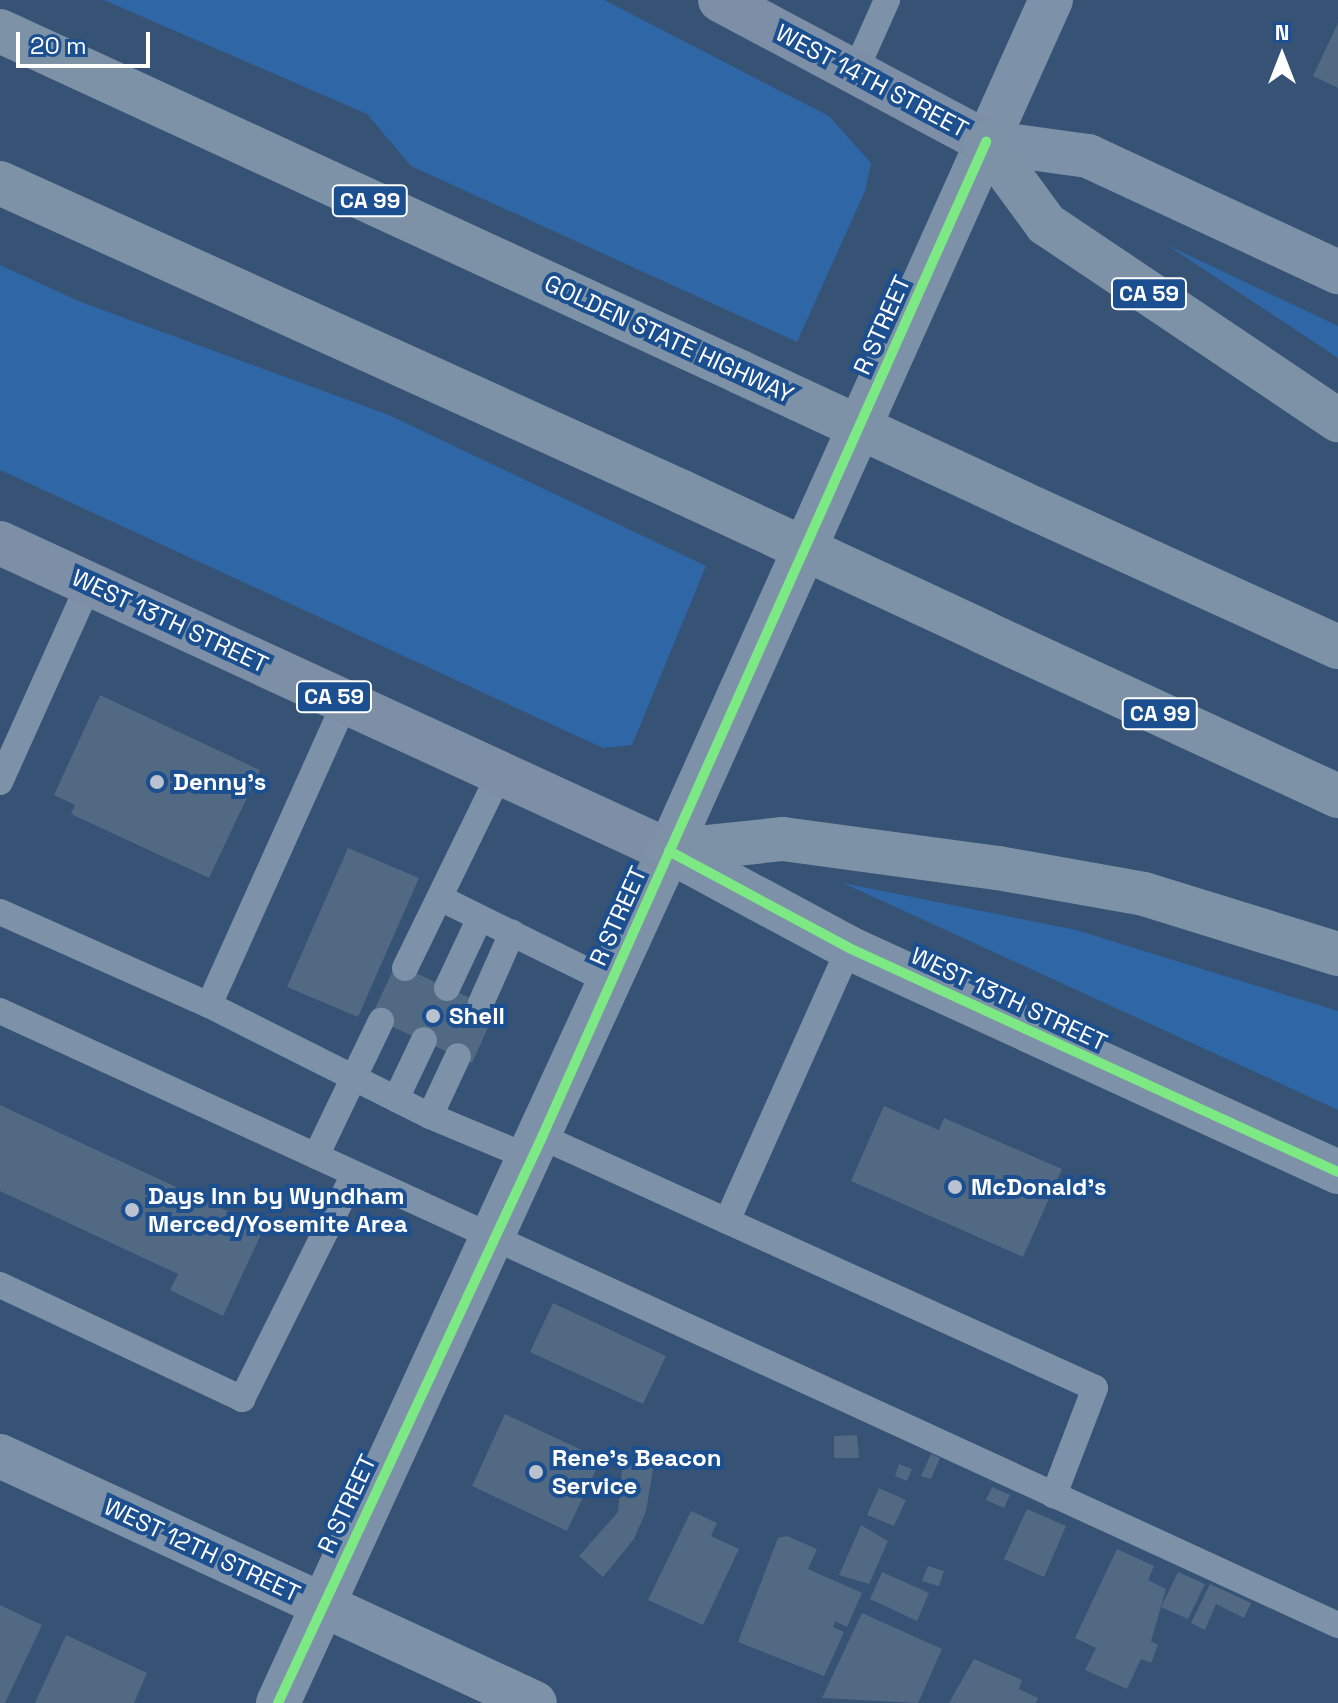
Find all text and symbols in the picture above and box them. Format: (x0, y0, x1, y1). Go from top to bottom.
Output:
scale bar (20, 16, 154, 66)
north arrow (1242, 16, 1322, 96)
street label: WEST 14TH STREET (771, 18, 973, 144)
text: N (1275, 18, 1289, 46)
text: 20 m (30, 30, 87, 61)
road number: CA 99 (330, 183, 410, 219)
street label: GOLDEN STATE HIGHWAY (540, 269, 798, 409)
street label: R STREET (847, 271, 917, 379)
road number: CA 59 (1109, 276, 1189, 312)
street label: WEST 13TH STREET (67, 563, 273, 679)
road number: CA 59 (294, 679, 374, 715)
road number: CA 99 (1120, 696, 1200, 732)
place label: Denny's (173, 768, 266, 796)
marker: Denny's (148, 773, 166, 791)
street label: R STREET (583, 862, 653, 970)
street label: WEST 13TH STREET (906, 941, 1112, 1057)
place label: Shell (449, 1002, 505, 1030)
marker: Shell (424, 1007, 442, 1025)
place label: McDonald's (971, 1173, 1107, 1201)
marker: McDonald's (946, 1178, 964, 1196)
place label: Days Inn by Wyndham Merced/Yosemite Area (148, 1182, 408, 1238)
marker: Days Inn by Wyndham Merced/Yosemite Area (123, 1201, 141, 1219)
place label: Rene's Beacon Service (552, 1444, 722, 1500)
street label: R STREET (312, 1450, 382, 1558)
marker: Rene's Beacon Service (527, 1463, 545, 1481)
street label: WEST 12TH STREET (99, 1492, 305, 1608)

